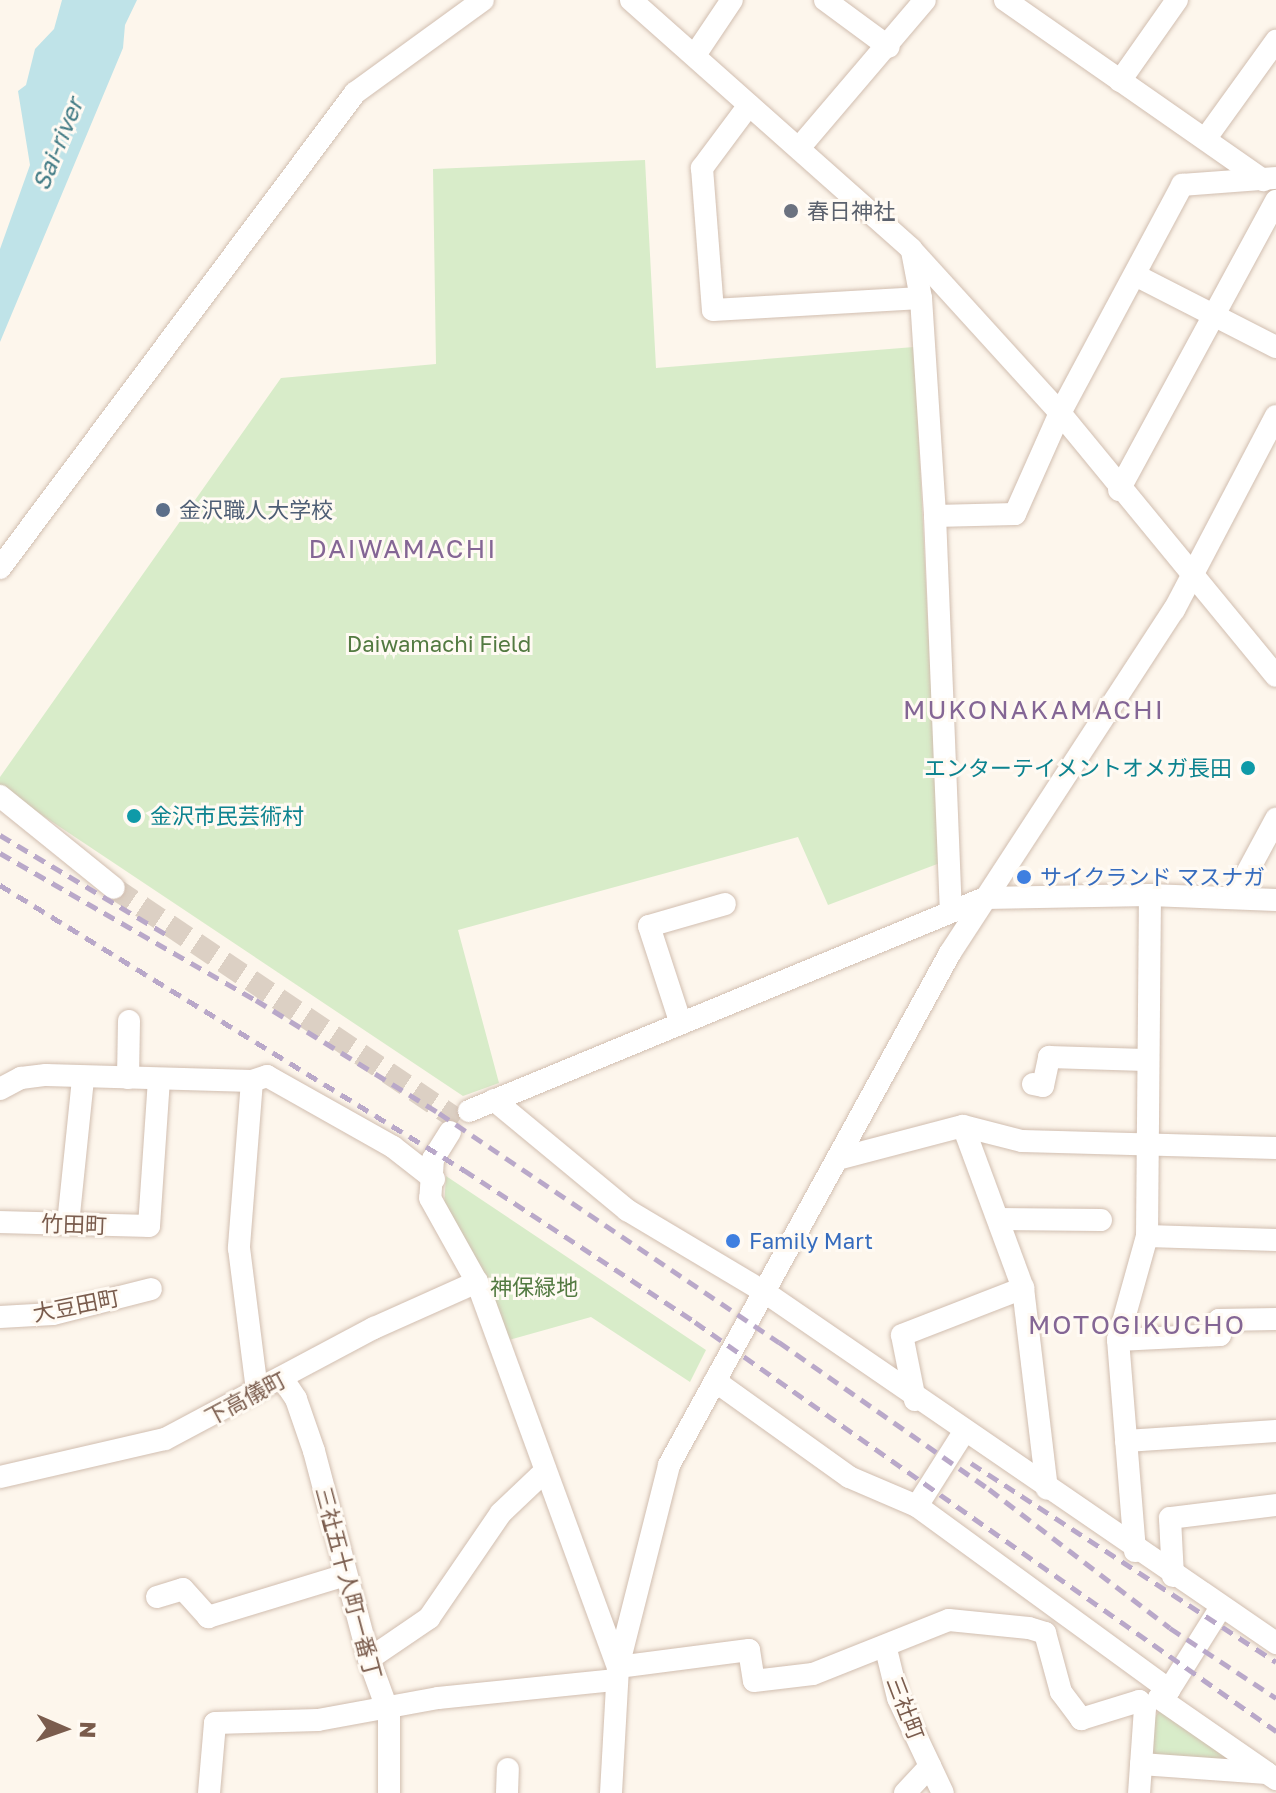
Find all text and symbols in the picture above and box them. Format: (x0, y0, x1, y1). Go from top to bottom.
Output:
water label: Sai-river (26, 94, 88, 194)
place label: 春日神社 (807, 198, 895, 224)
marker: 春日神社 (782, 202, 800, 220)
place label: 金沢職人大学校 (179, 497, 333, 523)
marker: 金沢職人大学校 (154, 501, 172, 519)
district label: DAIWAMACHI (309, 533, 497, 565)
park label: Daiwamachi Field (347, 631, 531, 657)
district label: MUKONAKAMACHI (903, 694, 1165, 726)
place label: エンターテイメントオメガ長田 (924, 755, 1232, 781)
marker: エンターテイメントオメガ長田 (1239, 759, 1257, 777)
place label: 金沢市民芸術村 (150, 803, 304, 829)
marker: 金沢市民芸術村 (125, 807, 143, 825)
place label: サイクランド マスナガ (1040, 864, 1265, 890)
marker: サイクランド マスナガ (1015, 868, 1033, 886)
street label: 竹田町 (41, 1210, 107, 1238)
place label: Family Mart (749, 1228, 873, 1254)
marker: Family Mart (724, 1232, 742, 1250)
park label: 神保緑地 (490, 1274, 578, 1300)
street label: 大豆田町 (30, 1284, 122, 1326)
district label: MOTOGIKUCHO (1028, 1309, 1246, 1341)
street label: 下高儀町 (200, 1366, 290, 1430)
street label: 三社五十人町一番丁 (311, 1484, 387, 1682)
street label: 三社町 (882, 1672, 930, 1744)
north arrow (24, 1689, 104, 1769)
text: N (75, 1721, 102, 1739)

